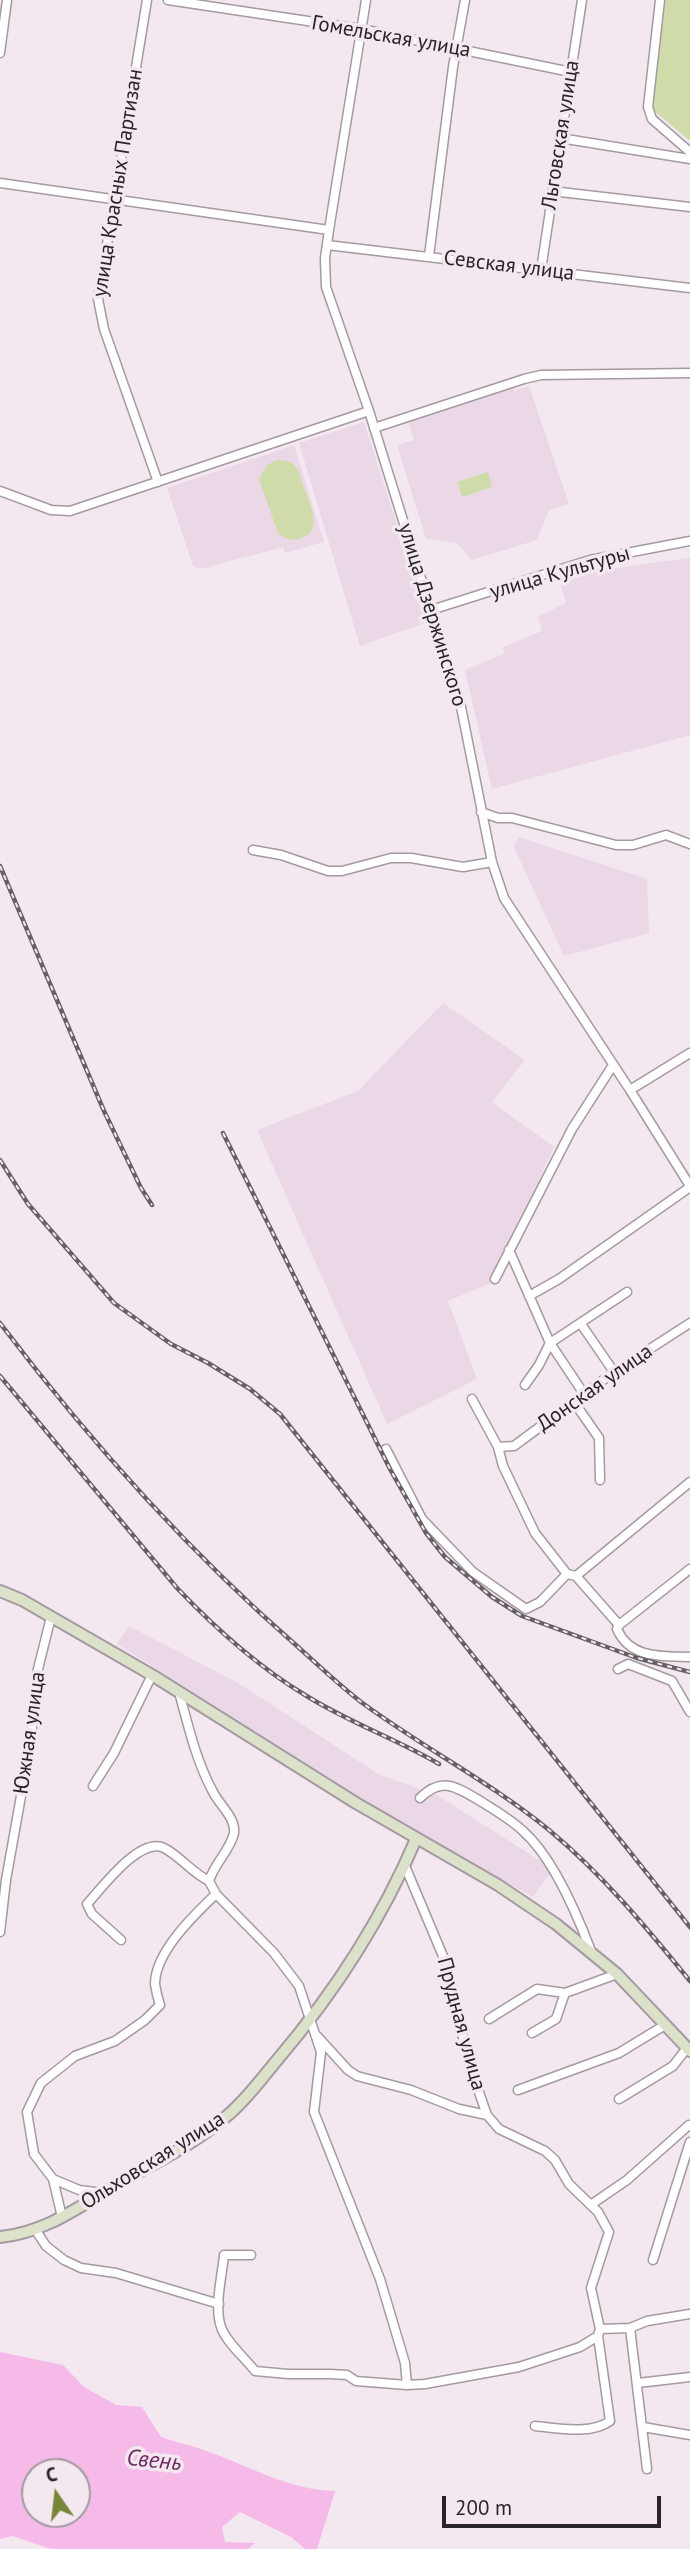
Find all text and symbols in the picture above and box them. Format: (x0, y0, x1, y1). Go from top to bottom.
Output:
street label: Гомельская улица (310, 11, 472, 63)
street label: Льговская улица (537, 58, 585, 212)
street label: улица Красных Партизан (87, 67, 149, 299)
street label: Севская улица (442, 245, 576, 287)
street label: улица Дзержинского (392, 520, 472, 710)
street label: улица Культуры (487, 541, 633, 605)
street label: Донская улица (532, 1339, 658, 1437)
street label: Южная улица (9, 1670, 51, 1796)
street label: Прудная улица (431, 1955, 491, 2093)
street label: Ольховская улица (77, 2107, 229, 2215)
water label: Свень (125, 2444, 183, 2478)
north arrow (21, 2458, 91, 2528)
text: С (43, 2462, 59, 2487)
scale bar (445, 2482, 664, 2526)
text: 200 m (455, 2494, 512, 2521)

